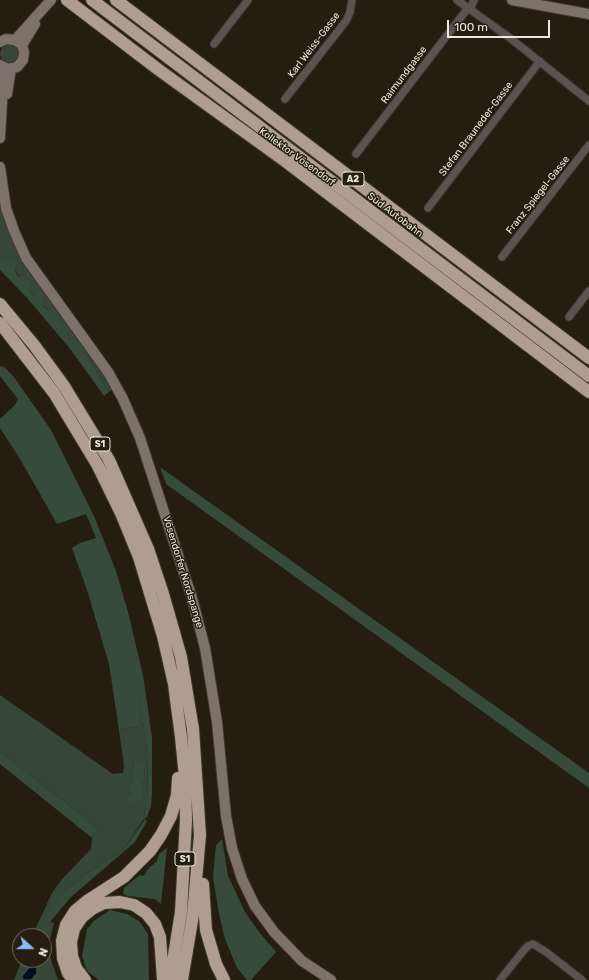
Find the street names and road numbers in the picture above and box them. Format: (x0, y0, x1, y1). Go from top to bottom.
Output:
street label: Karl Weiss-Gasse (285, 10, 343, 80)
street label: Raimundgasse (379, 44, 429, 106)
street label: Stefan Brauneder-Gasse (437, 79, 515, 179)
street label: Kollektor Vösendorf (257, 125, 337, 189)
street label: Franz Spiegel-Gasse (504, 154, 572, 236)
road number: A2 (342, 172, 364, 186)
street label: Süd Autobahn (365, 190, 425, 240)
road number: S1 (90, 437, 110, 451)
street label: Vösendorfer Nordspange (160, 515, 206, 629)
road number: S1 (175, 852, 195, 866)

